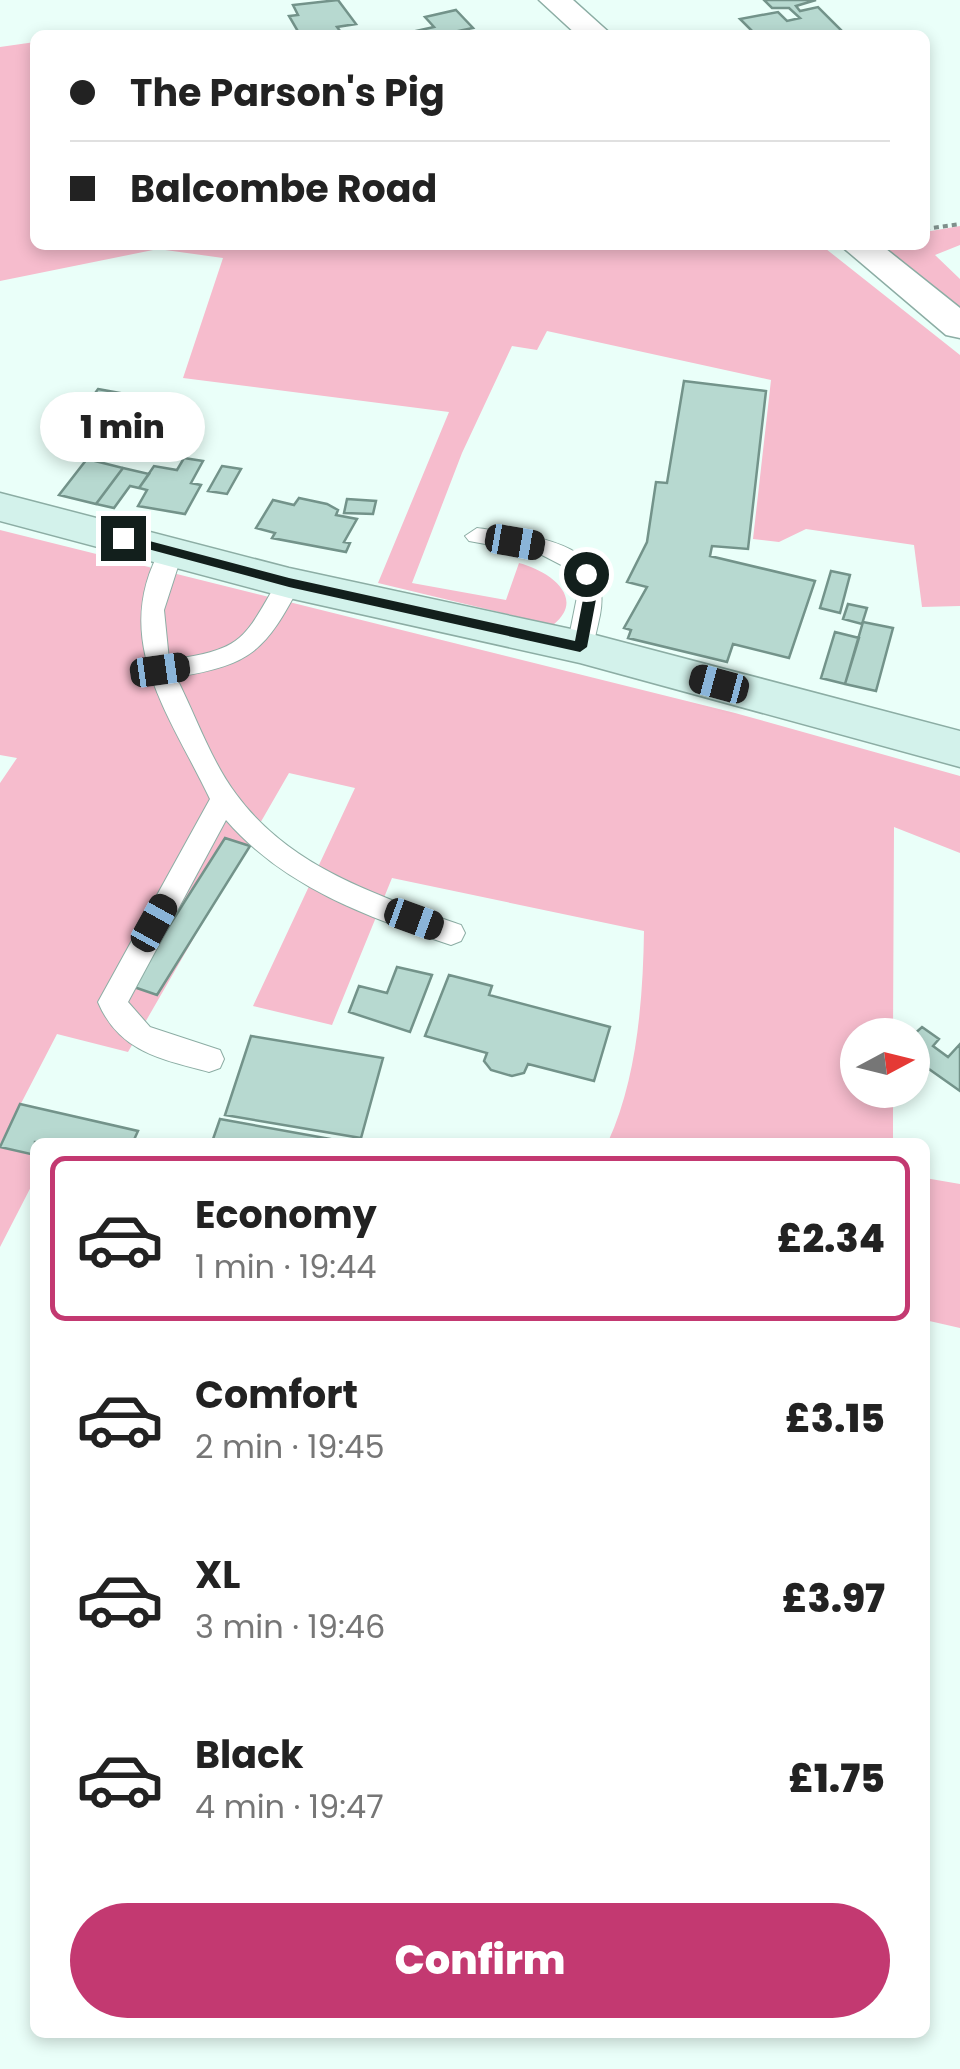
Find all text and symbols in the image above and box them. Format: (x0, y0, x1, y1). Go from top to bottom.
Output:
text: The Parson's Pig (130, 66, 445, 119)
text: Balcombe Road (130, 162, 437, 215)
callout: 1 min (41, 393, 206, 463)
text: 1 min (80, 404, 165, 449)
route end (101, 516, 146, 561)
car (483, 522, 547, 562)
route start (564, 552, 609, 597)
car (128, 651, 192, 689)
car (686, 662, 752, 706)
car (126, 889, 182, 957)
car (381, 895, 447, 943)
north arrow (840, 1018, 930, 1108)
map controls (840, 1018, 930, 1108)
text: Economy (195, 1188, 377, 1241)
icon: car (75, 1194, 165, 1284)
text: £2.34 (777, 1212, 885, 1265)
text: 1 min · 19:44 (195, 1244, 376, 1289)
text: Comfort (195, 1368, 358, 1421)
icon: car (75, 1374, 165, 1464)
text: £3.15 (785, 1392, 885, 1445)
text: 2 min · 19:45 (195, 1424, 385, 1469)
text: XL (195, 1548, 240, 1601)
icon: car (75, 1554, 165, 1644)
text: £3.97 (782, 1572, 885, 1625)
text: 3 min · 19:46 (195, 1604, 385, 1649)
text: Black (195, 1728, 304, 1781)
icon: car (75, 1734, 165, 1824)
text: £1.75 (789, 1752, 885, 1805)
text: 4 min · 19:47 (195, 1784, 384, 1829)
button: Confirm (70, 1903, 890, 2018)

